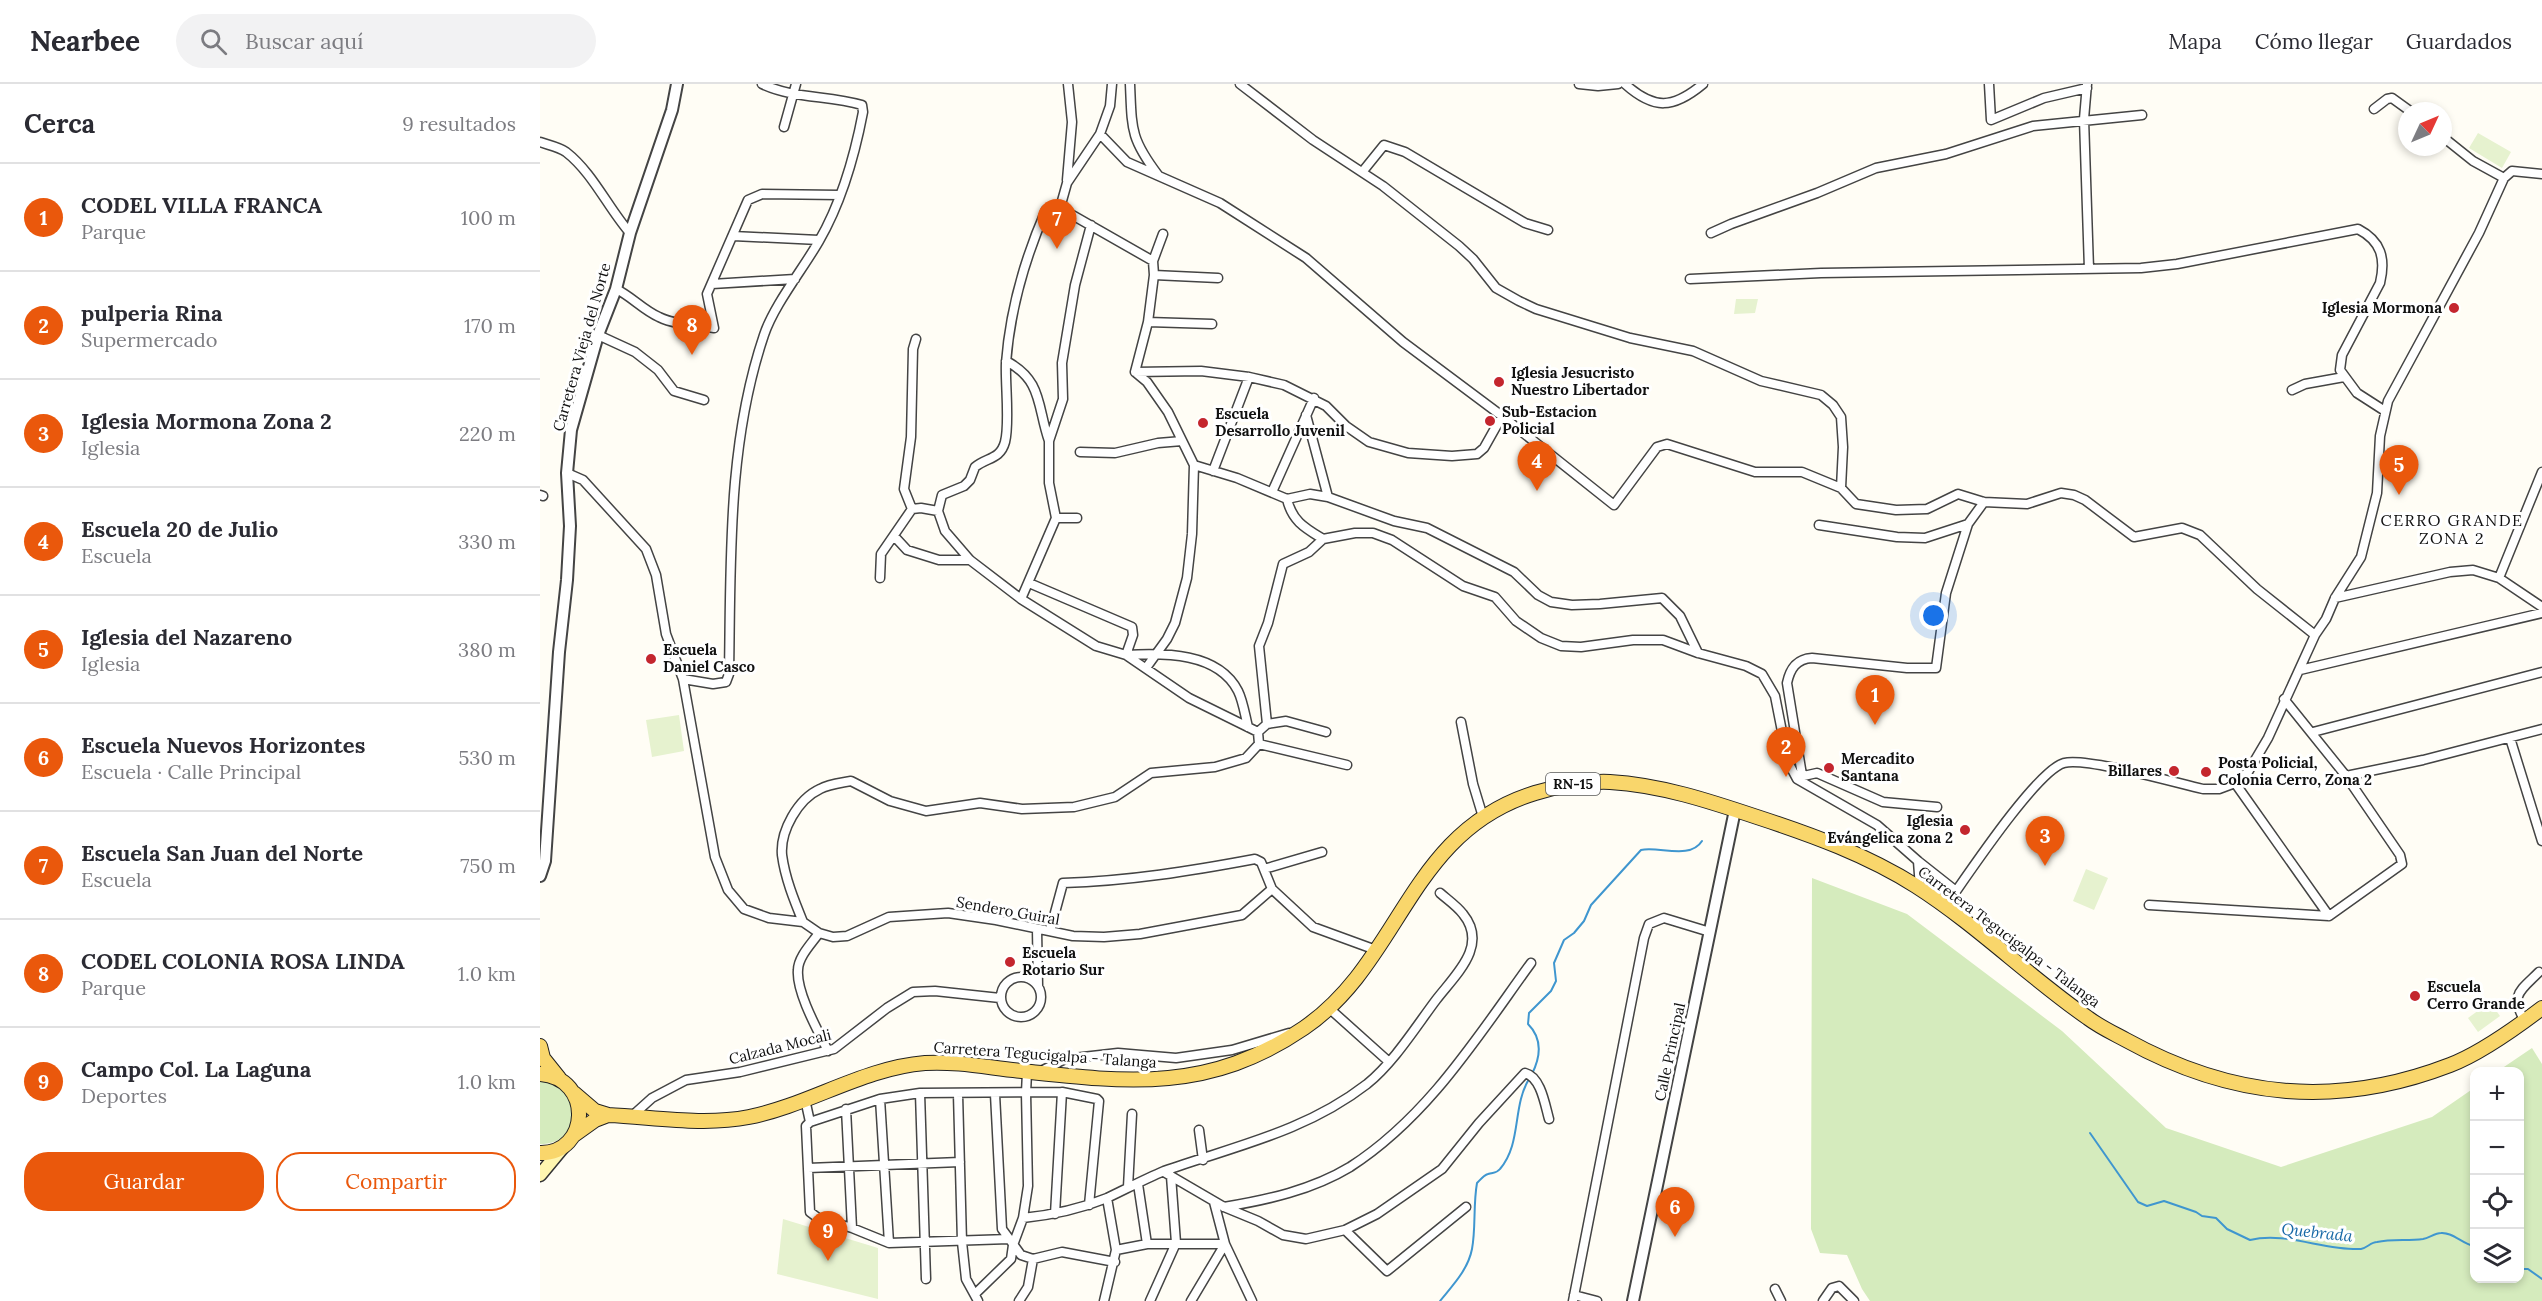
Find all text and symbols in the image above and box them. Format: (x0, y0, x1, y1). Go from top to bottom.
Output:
search box (176, 14, 596, 68)
text: Nearbee (30, 23, 140, 59)
icon: search (197, 25, 230, 58)
text: Buscar aquí (245, 27, 363, 55)
text: Mapa (2168, 28, 2222, 55)
text: Cómo llegar (2255, 28, 2373, 55)
text: Guardados (2406, 28, 2512, 55)
north arrow (2398, 102, 2452, 156)
text: Cerca (24, 107, 95, 140)
text: 9 resultados (402, 111, 516, 136)
text: CODEL VILLA FRANCA (81, 191, 322, 219)
pin: 7 (1038, 200, 1076, 249)
text: 1 (39, 205, 48, 230)
text: 100 m (461, 205, 516, 230)
text: Parque (81, 219, 146, 244)
street label: Carretera Vieja del Norte (548, 260, 615, 433)
place label: Iglesia Mormona (2322, 298, 2442, 317)
text: pulperia Rina (81, 299, 223, 327)
marker: Iglesia Mormona (2447, 301, 2461, 315)
pin: 8 (672, 306, 712, 355)
text: 2 (38, 313, 49, 338)
text: 170 m (464, 313, 516, 338)
text: Supermercado (81, 327, 217, 352)
place label: Iglesia Jesucristo Nuestro Libertador (1511, 363, 1650, 399)
marker: Iglesia Jesucristo Nuestro Libertador (1492, 375, 1506, 389)
place label: Sub-Estacion Policial (1502, 402, 1597, 438)
place label: Escuela Desarrollo Juvenil (1215, 404, 1345, 440)
text: Iglesia Mormona Zona 2 (81, 407, 332, 435)
marker: Sub-Estacion Policial (1483, 414, 1497, 428)
marker: Escuela Desarrollo Juvenil (1196, 416, 1210, 430)
text: 3 (38, 421, 49, 446)
text: 220 m (459, 421, 516, 446)
text: Iglesia (81, 435, 140, 460)
pin: 4 (1518, 442, 1556, 491)
pin: 5 (2380, 446, 2418, 495)
district label: CERRO GRANDE ZONA 2 (2380, 510, 2524, 548)
text: Escuela 20 de Julio (81, 515, 278, 543)
text: 4 (38, 529, 49, 554)
text: 330 m (458, 529, 516, 554)
text: Escuela (81, 543, 152, 568)
your location (1919, 601, 1948, 630)
text: Iglesia del Nazareno (81, 623, 292, 651)
text: 5 (38, 637, 49, 662)
text: 380 m (458, 637, 516, 662)
place label: Escuela Daniel Casco (663, 640, 756, 676)
text: Iglesia (81, 651, 140, 676)
marker: Escuela Daniel Casco (644, 652, 658, 666)
pin: 1 (1856, 676, 1894, 725)
pin: 2 (1766, 728, 1806, 777)
text: Escuela Nuevos Horizontes (81, 731, 365, 759)
text: 6 (38, 745, 49, 770)
text: 530 m (458, 745, 516, 770)
place label: Mercadito Santana (1841, 749, 1915, 785)
place label: Posta Policial, Colonia Cerro, Zona 2 (2218, 753, 2372, 789)
text: Escuela · Calle Principal (81, 759, 301, 784)
marker: Mercadito Santana (1822, 761, 1836, 775)
place label: Billares (2108, 761, 2162, 780)
marker: Billares (2167, 764, 2181, 778)
marker: Posta Policial, Colonia Cerro, Zona 2 (2199, 765, 2213, 779)
road number: RN-15 (1546, 773, 1600, 795)
place label: Iglesia Evángelica zona 2 (1827, 811, 1953, 847)
pin: 3 (2026, 816, 2064, 866)
marker: Iglesia Evángelica zona 2 (1958, 823, 1972, 837)
text: Escuela San Juan del Norte (81, 839, 363, 867)
text: 7 (39, 853, 48, 878)
text: 750 m (460, 853, 516, 878)
street label: Carretera Tegucigalpa - Talanga (1914, 862, 2104, 1012)
text: Escuela (81, 867, 152, 892)
street label: Sendero Guiral (955, 892, 1061, 929)
place label: Escuela Rotario Sur (1022, 943, 1105, 979)
text: CODEL COLONIA ROSA LINDA (81, 947, 405, 975)
marker: Escuela Rotario Sur (1003, 955, 1017, 969)
text: 8 (38, 961, 49, 986)
text: 1.0 km (458, 961, 516, 986)
text: Parque (81, 975, 146, 1000)
place label: Escuela Cerro Grande (2427, 977, 2525, 1013)
marker: Escuela Cerro Grande (2408, 989, 2422, 1003)
street label: Calle Principal (1650, 1001, 1689, 1103)
street label: Calzada Mocali (727, 1025, 833, 1068)
street label: Carretera Tegucigalpa - Talanga (933, 1037, 1157, 1072)
text: Campo Col. La Laguna (81, 1055, 311, 1083)
map controls (2470, 1067, 2524, 1283)
button: + (2470, 1067, 2524, 1121)
text: 9 (38, 1069, 49, 1094)
text: 1.0 km (458, 1069, 516, 1094)
text: Deportes (81, 1083, 167, 1108)
button: − (2470, 1121, 2524, 1175)
button: Guardar (24, 1152, 264, 1211)
button: Compartir (276, 1152, 516, 1211)
button: locate (2470, 1175, 2524, 1229)
pin: 6 (1656, 1188, 1694, 1237)
pin: 9 (808, 1212, 848, 1261)
water label: Quebrada (2280, 1218, 2354, 1246)
button: layers (2470, 1229, 2524, 1283)

